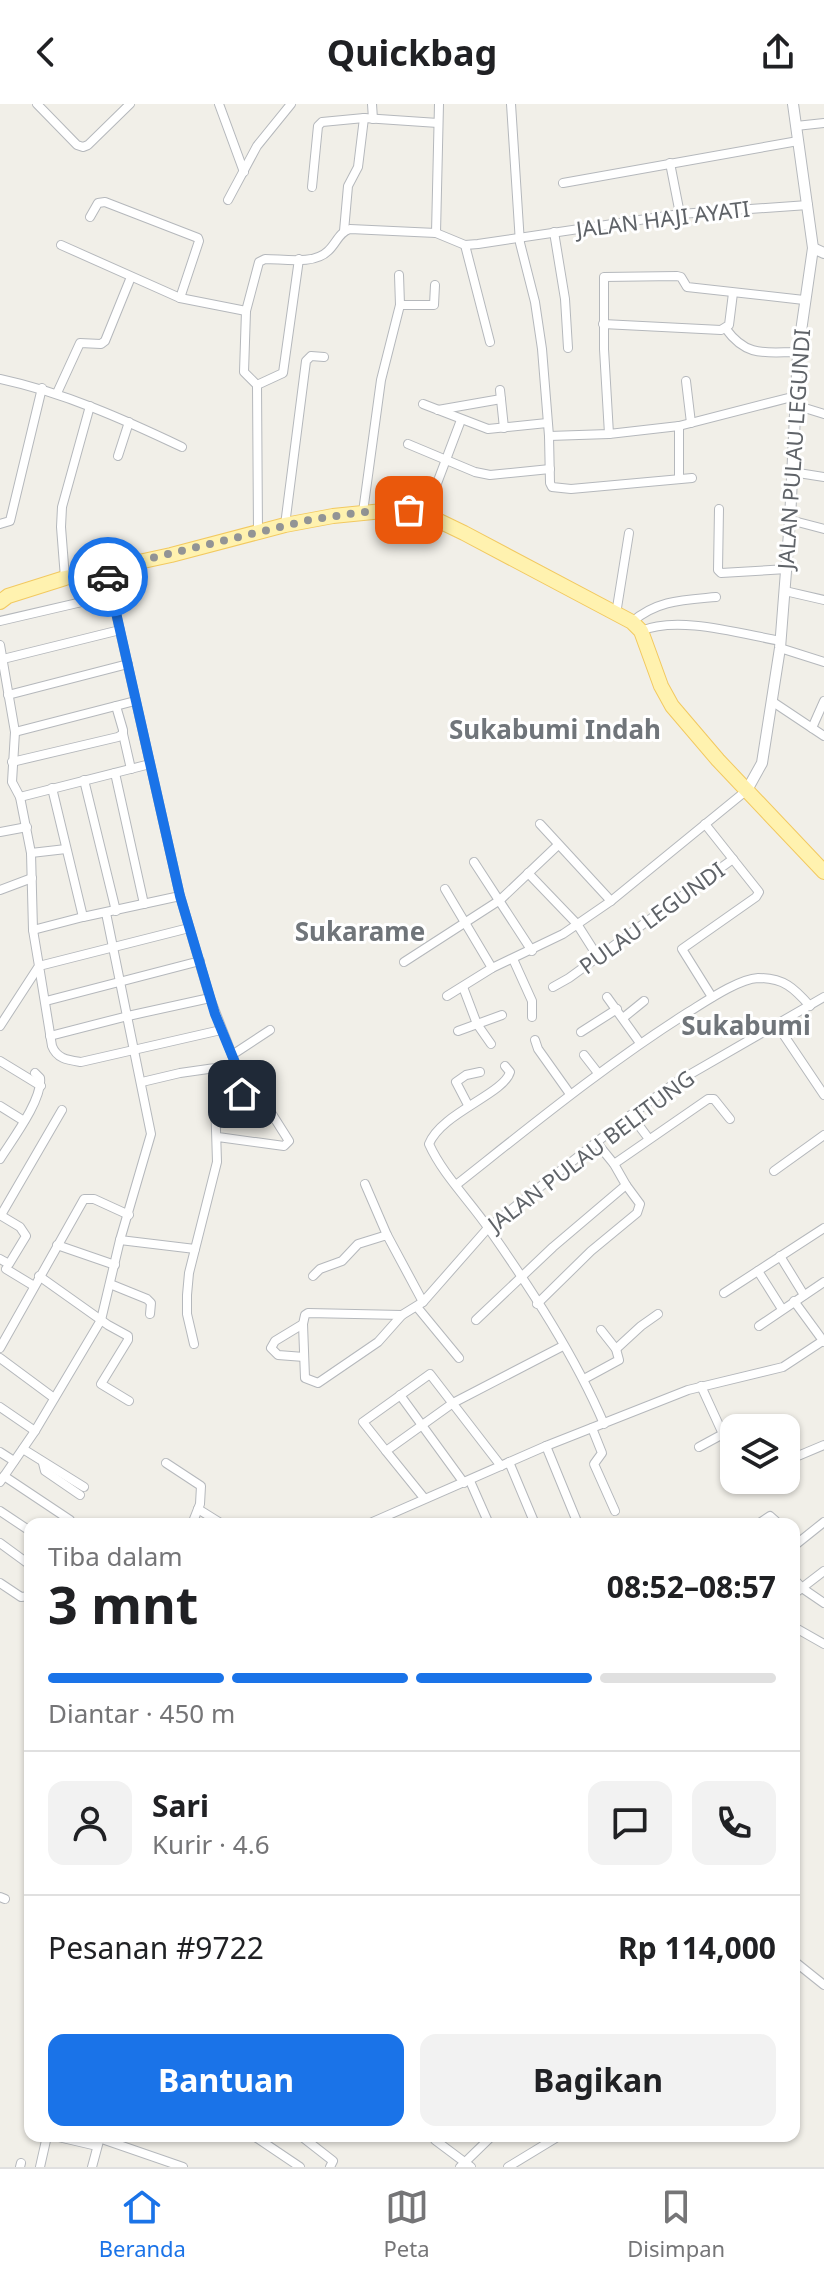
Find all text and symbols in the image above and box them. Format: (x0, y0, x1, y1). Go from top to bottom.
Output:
text: Quickbag (327, 28, 497, 77)
icon: back (24, 30, 68, 74)
icon: share (756, 30, 800, 74)
street label: JALAN HAJI AYATI (572, 192, 751, 244)
street label: JALAN PULAU LEGUNDI (769, 328, 816, 572)
pin (375, 476, 443, 544)
icon: bag (387, 488, 431, 532)
courier (68, 537, 148, 617)
icon: car (86, 555, 130, 599)
district label: Sukabumi Indah (449, 711, 661, 747)
street label: PULAU LEGUNDI (573, 854, 730, 980)
district label: Sukarame (295, 913, 425, 949)
district label: Sukabumi (681, 1007, 811, 1043)
pin (208, 1060, 276, 1128)
street label: JALAN PULAU BELITUNG (479, 1063, 700, 1239)
icon: home (220, 1072, 264, 1116)
map controls (720, 1414, 800, 1494)
button: layers (720, 1414, 800, 1494)
text: Tiba dalam (48, 1538, 183, 1574)
text: 08:52–08:57 (607, 1566, 776, 1607)
text: 3 mnt (48, 1568, 198, 1639)
text: Diantar · 450 m (48, 1695, 235, 1731)
button: person (48, 1781, 132, 1865)
button: chat (588, 1781, 672, 1865)
button: phone (692, 1781, 776, 1865)
text: Sari (152, 1785, 209, 1826)
text: Kurir · 4.6 (152, 1826, 270, 1862)
text: Pesanan #9722 (48, 1927, 264, 1968)
text: Rp 114,000 (618, 1927, 776, 1968)
button: Bantuan (48, 2034, 404, 2126)
button: Bagikan (420, 2034, 776, 2126)
tab: Beranda (99, 2185, 186, 2263)
tab: Peta (384, 2185, 430, 2263)
tab: Disimpan (627, 2185, 725, 2263)

